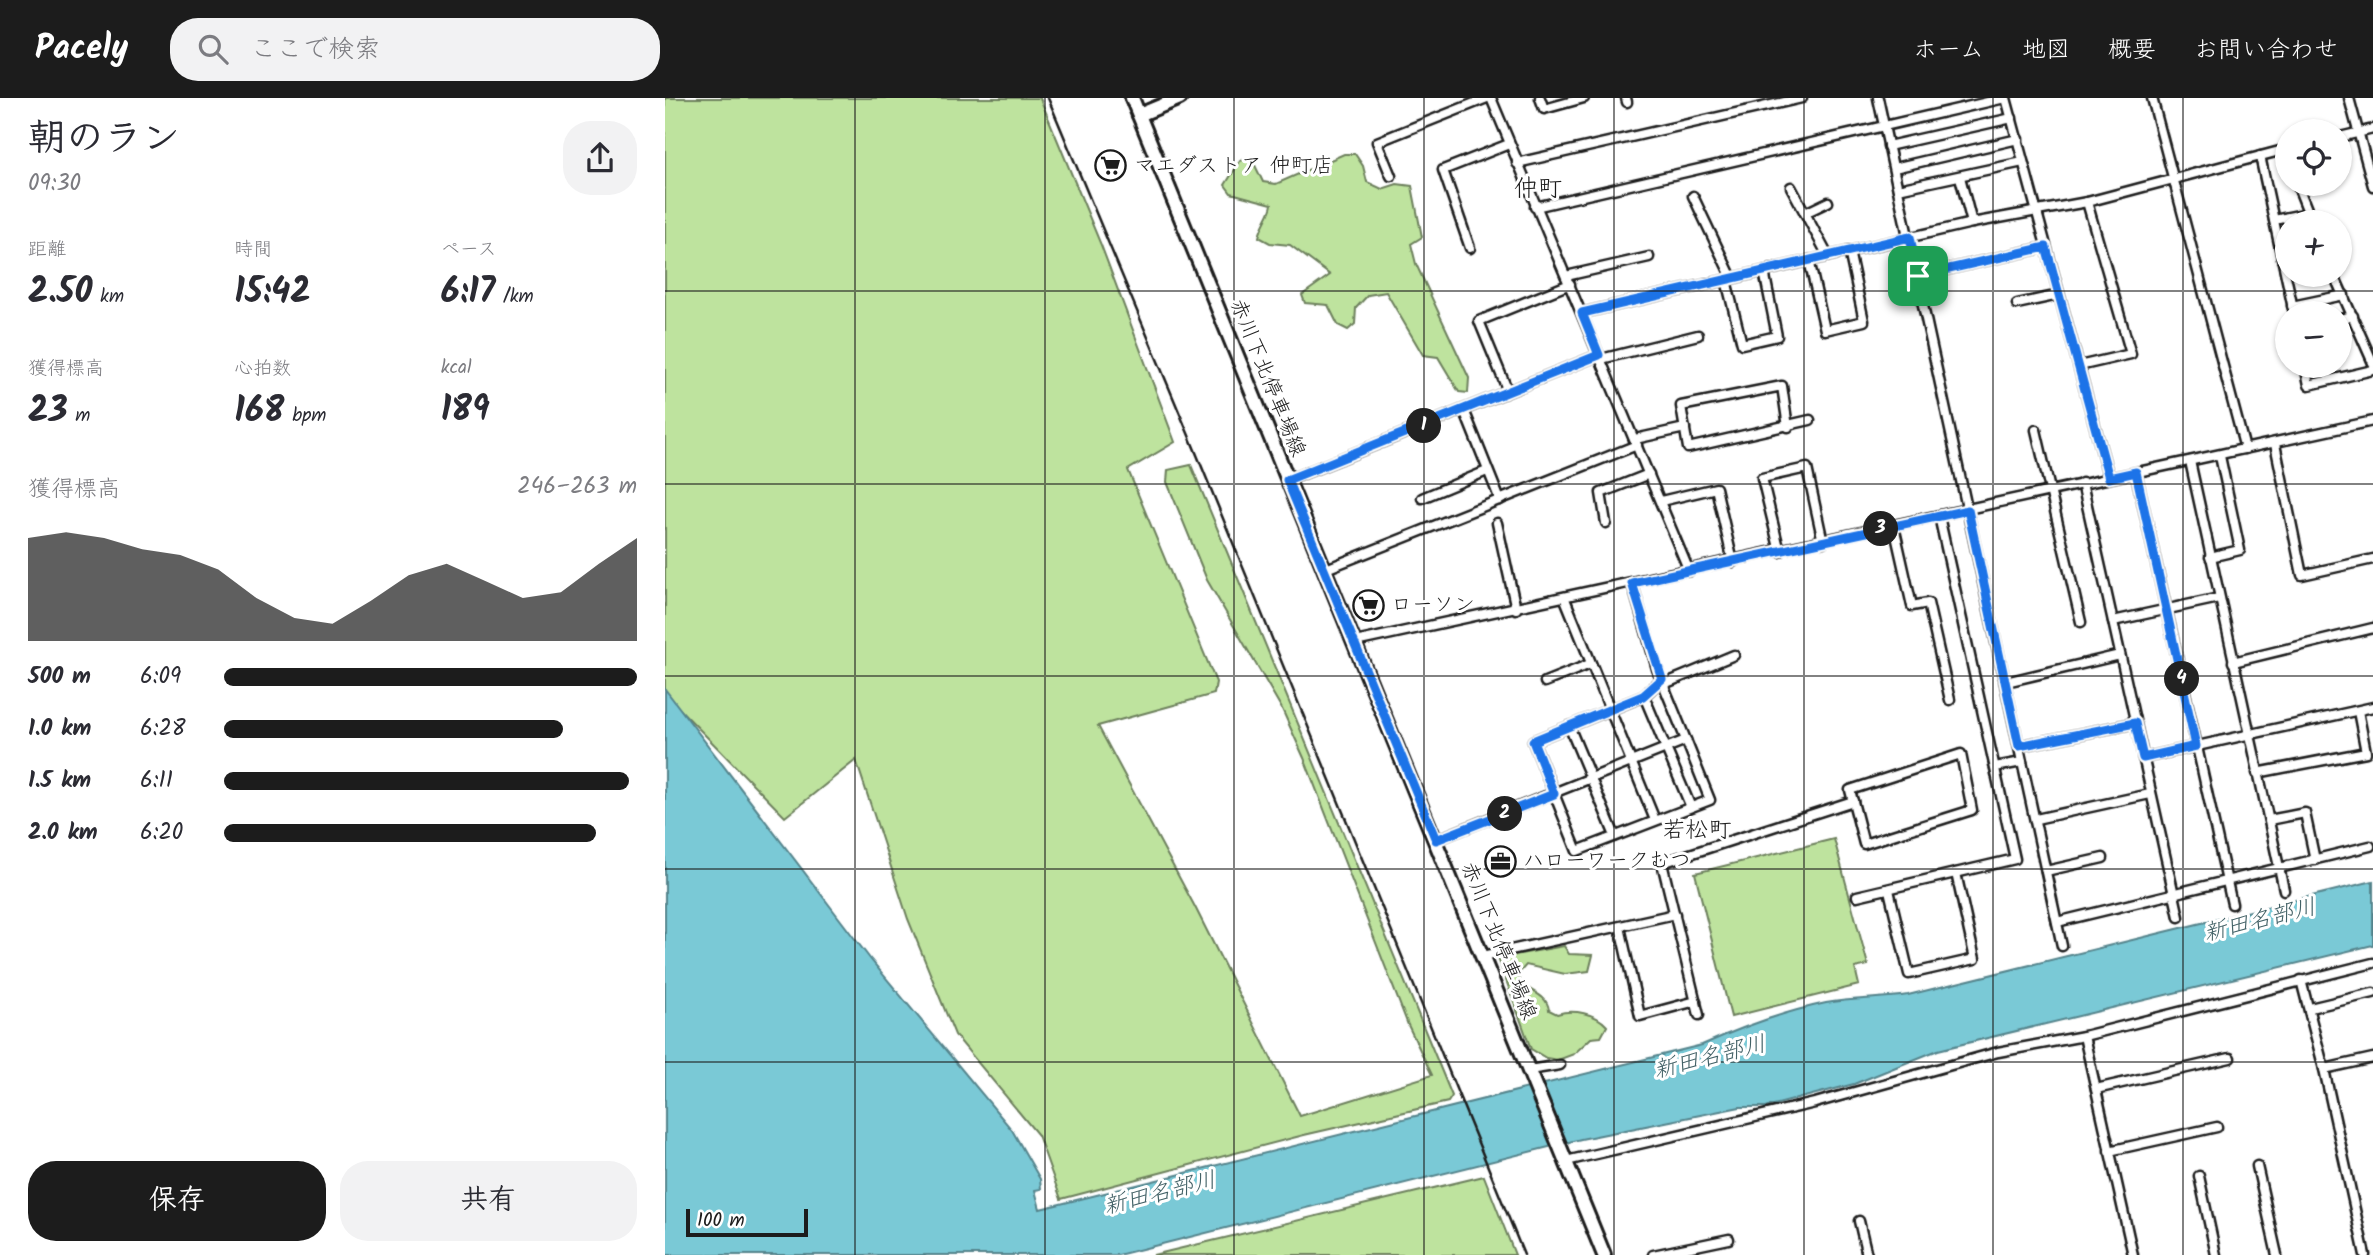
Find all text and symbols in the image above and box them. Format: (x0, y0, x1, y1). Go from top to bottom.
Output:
search box (170, 18, 660, 81)
text: Pacely (35, 23, 128, 76)
text: ここで検索 (250, 29, 380, 71)
icon: search (194, 30, 232, 68)
text: ホーム (1913, 31, 1984, 70)
text: 地図 (2022, 31, 2070, 70)
text: 概要 (2108, 31, 2156, 70)
text: お問い合わせ (2194, 31, 2338, 70)
text: 朝のラン (28, 110, 180, 170)
map controls (2275, 119, 2352, 378)
button: locate (2275, 119, 2352, 196)
button: share (563, 121, 637, 195)
supermarket icon: マエダストア 仲町店 (1094, 149, 1128, 183)
place label: マエダストア 仲町店 (1134, 150, 1333, 183)
text: 09:30 (28, 166, 81, 202)
district label: 仲町 (1514, 170, 1562, 209)
button: + (2275, 210, 2352, 287)
text: 距離 (28, 235, 66, 265)
text: 時間 (234, 235, 272, 265)
text: ペース (441, 235, 497, 265)
pin (1888, 246, 1948, 306)
icon: arrive (1899, 257, 1937, 295)
text: 2.50 (28, 265, 92, 321)
text: 15:42 (234, 265, 311, 321)
text: 6:17 (441, 265, 495, 321)
text: km (92, 282, 124, 312)
text: /km (495, 282, 534, 312)
street label: 赤川下北停車場線 (1220, 294, 1314, 462)
button: − (2275, 301, 2352, 378)
text: kcal (441, 353, 472, 383)
text: 獲得標高 (28, 354, 104, 384)
text: 心拍数 (234, 354, 291, 384)
text: 189 (441, 383, 490, 439)
text: 23 (28, 384, 68, 440)
text: 168 (234, 384, 285, 440)
text: m (68, 401, 90, 431)
text: bpm (285, 401, 326, 431)
pin: 1 (1407, 408, 1441, 444)
text: 1 (1421, 410, 1426, 440)
text: 246–263 m (517, 469, 637, 505)
text: 獲得標高 (28, 472, 120, 508)
pin: 3 (1863, 512, 1899, 546)
text: 3 (1875, 513, 1886, 543)
supermarket icon: ローソン (1351, 588, 1385, 622)
place label: ローソン (1391, 589, 1475, 622)
text: 500 m (28, 659, 91, 695)
text: 6:09 (140, 659, 181, 695)
pin: 4 (2165, 662, 2199, 696)
text: 4 (2176, 663, 2187, 693)
text: 1.0 km (28, 711, 91, 747)
text: 6:28 (140, 711, 186, 747)
text: 1.5 km (28, 763, 91, 799)
text: 6:11 (140, 763, 173, 799)
pin: 2 (1487, 796, 1523, 832)
text: 2 (1499, 798, 1510, 828)
district label: 若松町 (1663, 813, 1732, 849)
text: 2.0 km (28, 815, 98, 851)
text: 6:20 (140, 815, 183, 851)
office icon: ハローワークむつ (1483, 844, 1517, 878)
place label: ハローワークむつ (1523, 845, 1691, 878)
street label: 赤川下北停車場線 (1451, 857, 1545, 1025)
water label: 新田名部川 (2200, 890, 2320, 952)
water label: 新田名部川 (1650, 1027, 1770, 1089)
button: 保存 (28, 1161, 326, 1241)
button: 共有 (340, 1161, 637, 1241)
water label: 新田名部川 (1100, 1163, 1220, 1225)
scale bar (686, 1206, 809, 1238)
text: 100 m (697, 1206, 745, 1236)

